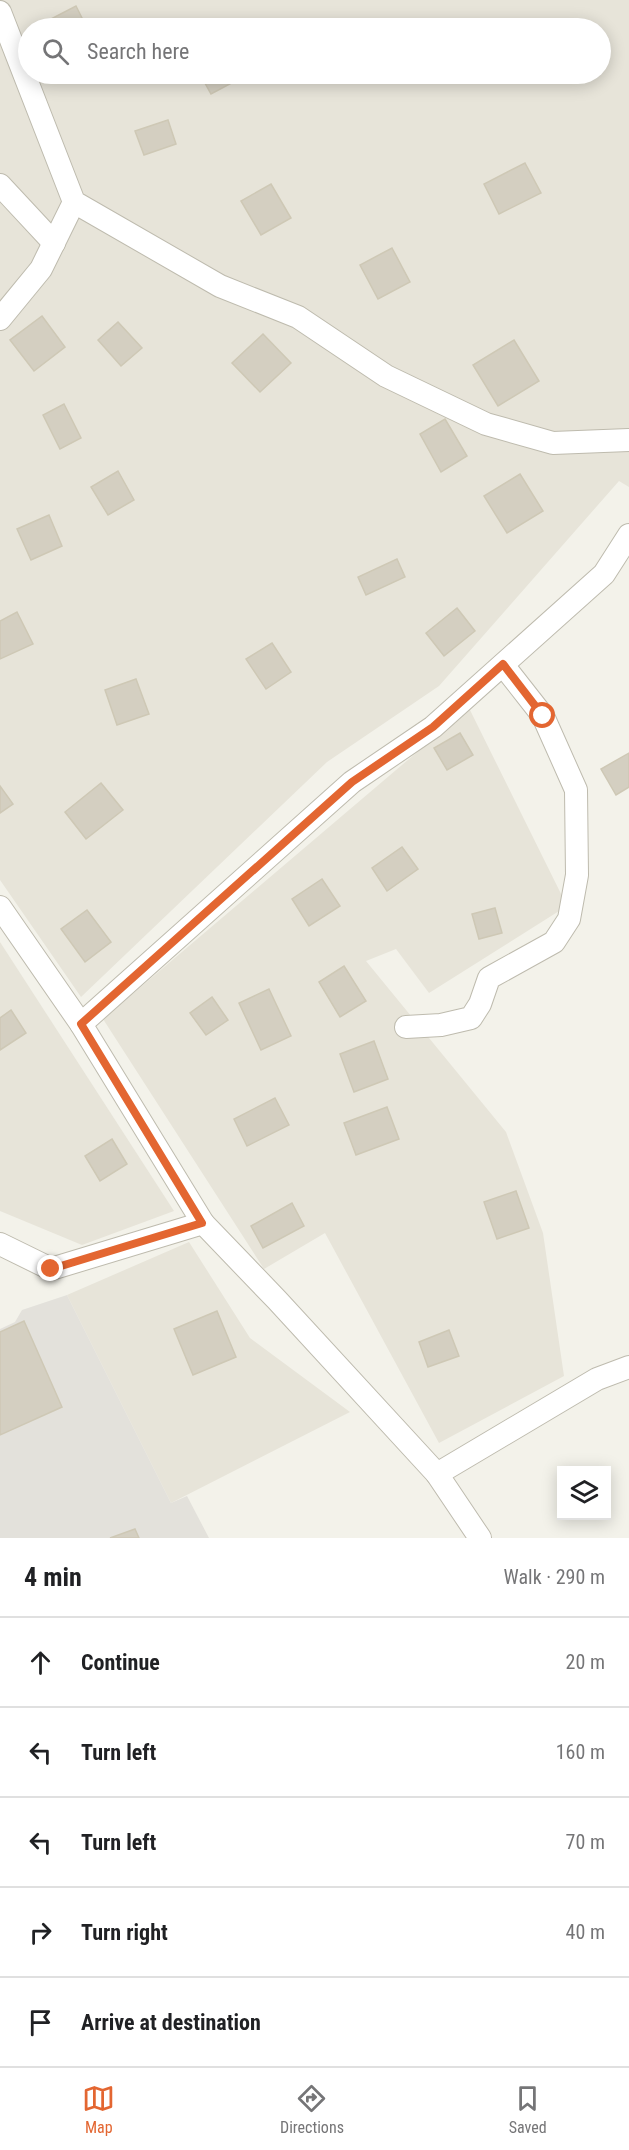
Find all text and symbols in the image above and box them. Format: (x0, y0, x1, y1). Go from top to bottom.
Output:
search box (18, 18, 611, 84)
icon: search (39, 35, 72, 68)
text: Search here (87, 39, 189, 64)
route start (529, 702, 555, 728)
route end (37, 1255, 63, 1281)
map controls (557, 1466, 611, 1520)
button: layers (557, 1466, 611, 1520)
text: 4 min (24, 1562, 82, 1592)
text: Walk · 290 m (504, 1565, 605, 1589)
icon: ahead (24, 1646, 57, 1679)
text: Continue (81, 1650, 160, 1675)
text: 20 m (566, 1650, 605, 1674)
icon: left (24, 1736, 57, 1769)
text: Turn left (81, 1740, 156, 1765)
text: 160 m (556, 1740, 605, 1764)
icon: left (24, 1826, 57, 1859)
text: Turn left (81, 1830, 156, 1855)
text: 70 m (566, 1830, 605, 1854)
icon: right (24, 1916, 57, 1949)
text: Turn right (81, 1920, 168, 1945)
text: 40 m (566, 1920, 605, 1944)
icon: arrive (24, 2006, 57, 2039)
text: Arrive at destination (81, 2010, 261, 2035)
tab: Map (82, 2082, 115, 2137)
tab: Directions (280, 2082, 344, 2137)
tab: Saved (509, 2082, 547, 2137)

